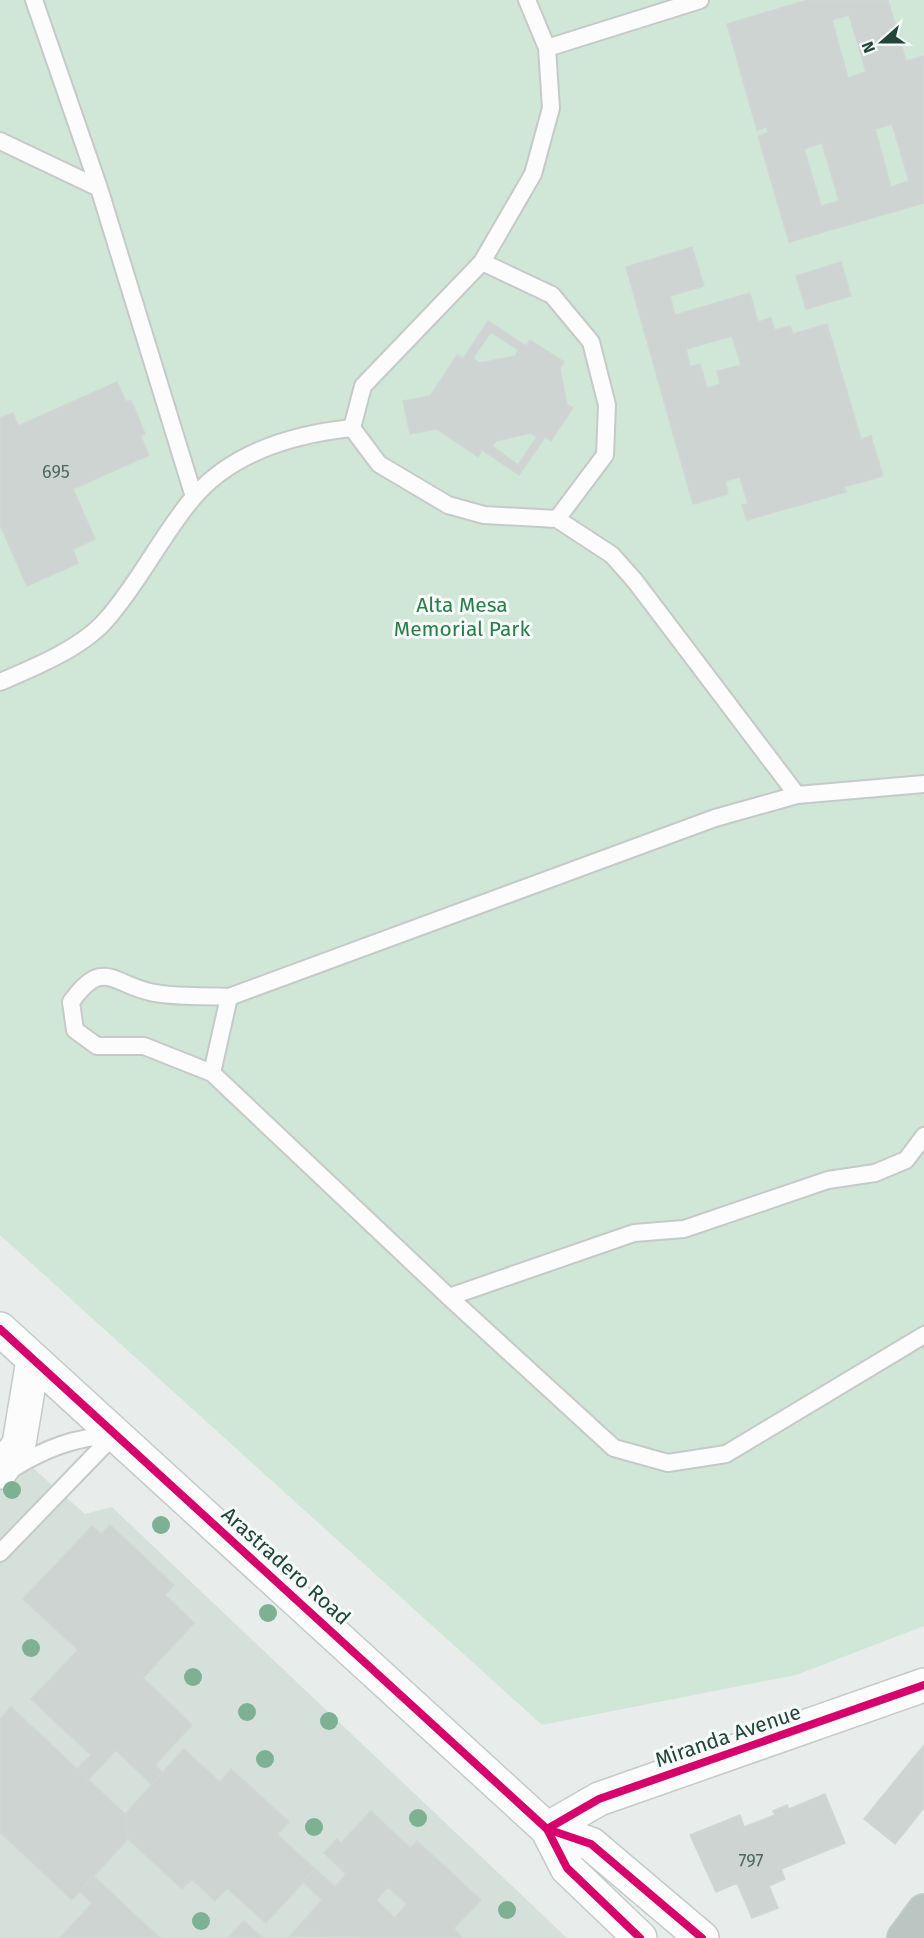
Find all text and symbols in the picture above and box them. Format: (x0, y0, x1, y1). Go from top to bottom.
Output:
north arrow (852, 12, 912, 72)
text: N (858, 39, 879, 56)
house number: 695 (42, 461, 70, 483)
park label: Alta Mesa Memorial Park (394, 592, 530, 642)
street label: Arastradero Road (216, 1501, 356, 1631)
street label: Miranda Avenue (652, 1699, 804, 1773)
house number: 797 (739, 1850, 763, 1872)

